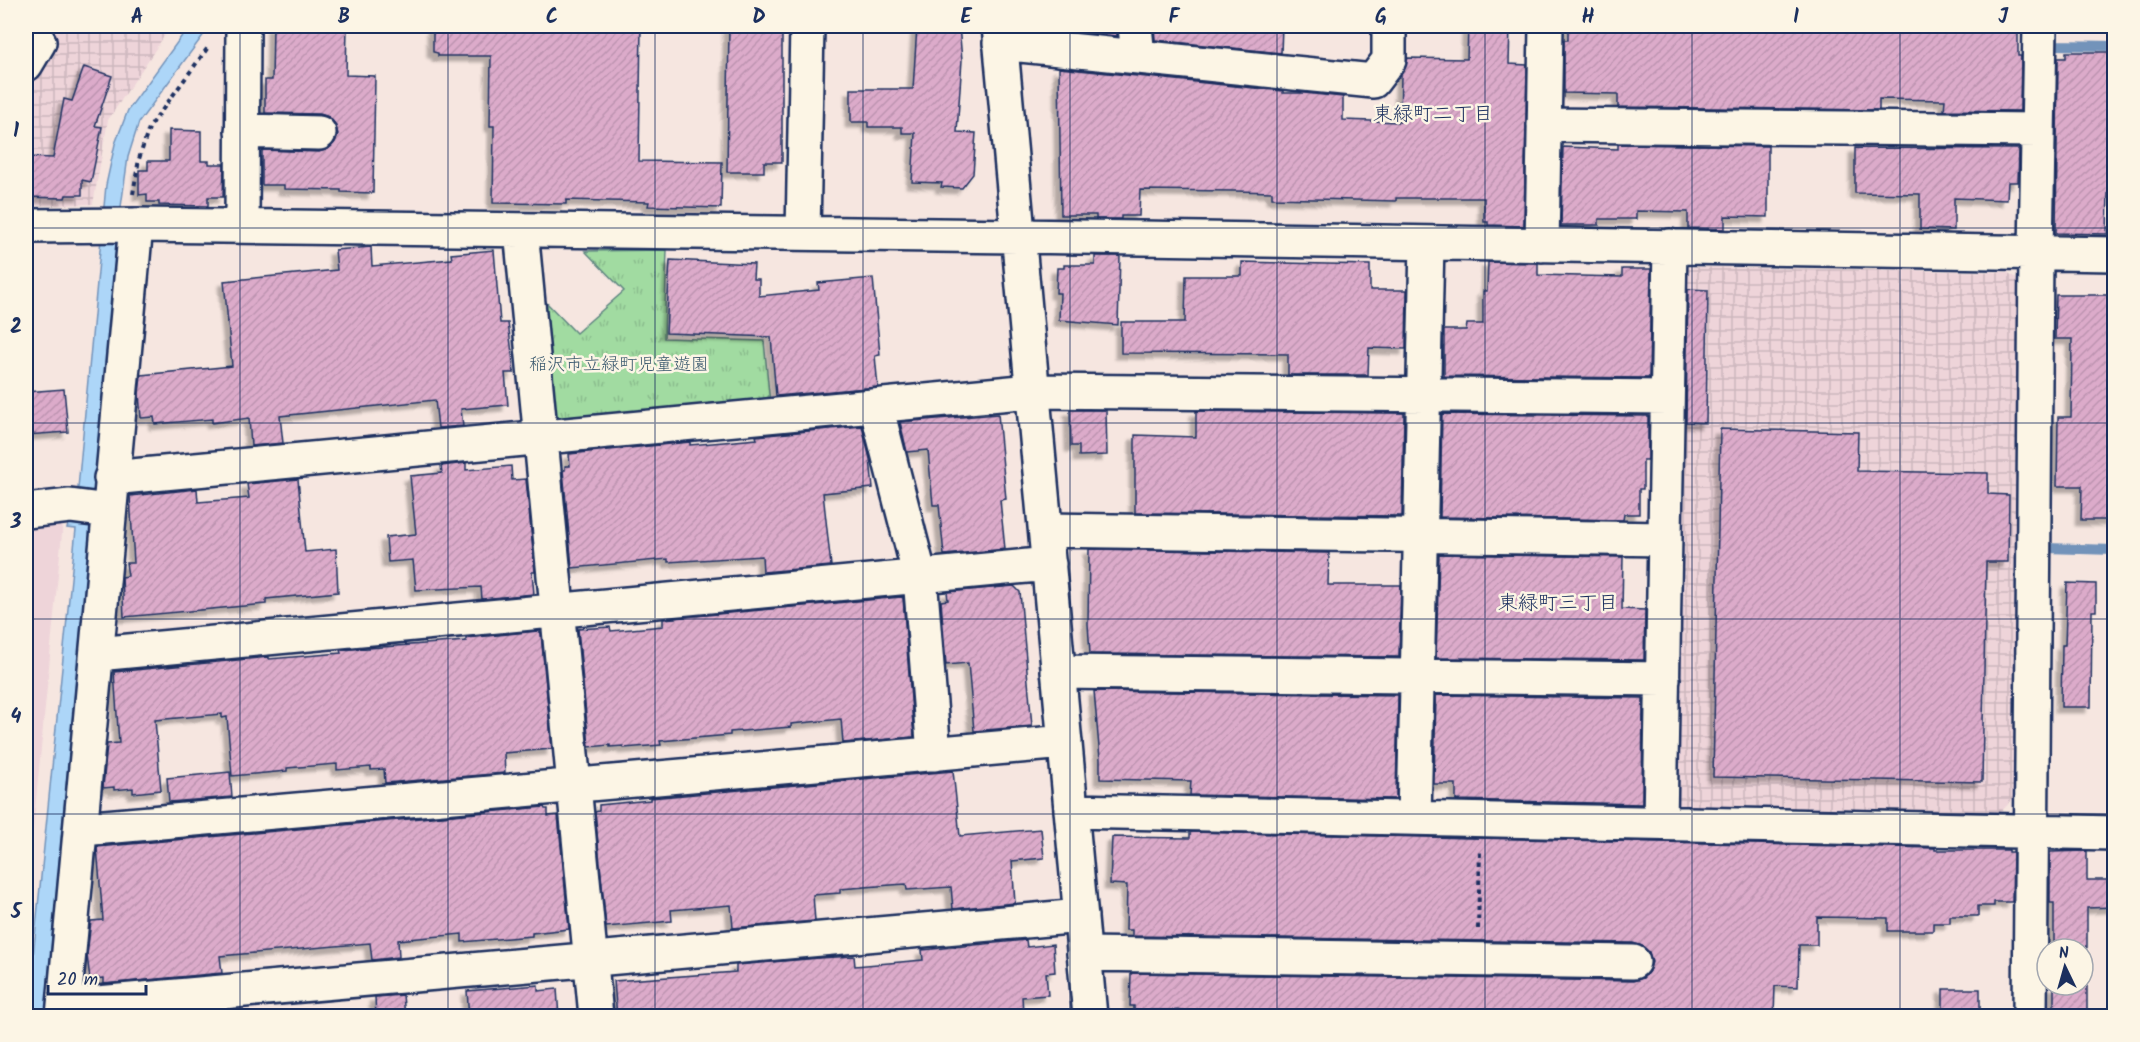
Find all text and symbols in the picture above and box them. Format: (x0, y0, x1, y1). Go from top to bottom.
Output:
text: A (131, 2, 143, 34)
text: B (338, 2, 350, 34)
text: C (546, 2, 558, 34)
text: D (752, 2, 766, 34)
text: E (960, 2, 972, 34)
text: F (1169, 2, 1181, 34)
text: G (1375, 2, 1387, 34)
text: H (1581, 2, 1595, 34)
text: I (1793, 2, 1799, 34)
text: J (1998, 2, 2009, 34)
district label: 東緑町二丁目 (1373, 99, 1493, 131)
text: 1 (13, 116, 19, 148)
text: 2 (10, 312, 22, 344)
park label: 稲沢市立緑町児童遊園 (529, 351, 709, 380)
text: 3 (10, 507, 22, 539)
district label: 東緑町三丁目 (1498, 588, 1618, 620)
text: 4 (11, 702, 22, 734)
text: 5 (10, 897, 23, 929)
north arrow (2035, 937, 2095, 997)
text: N (2058, 941, 2070, 966)
scale bar (48, 958, 146, 996)
text: 20 m (57, 966, 98, 995)

